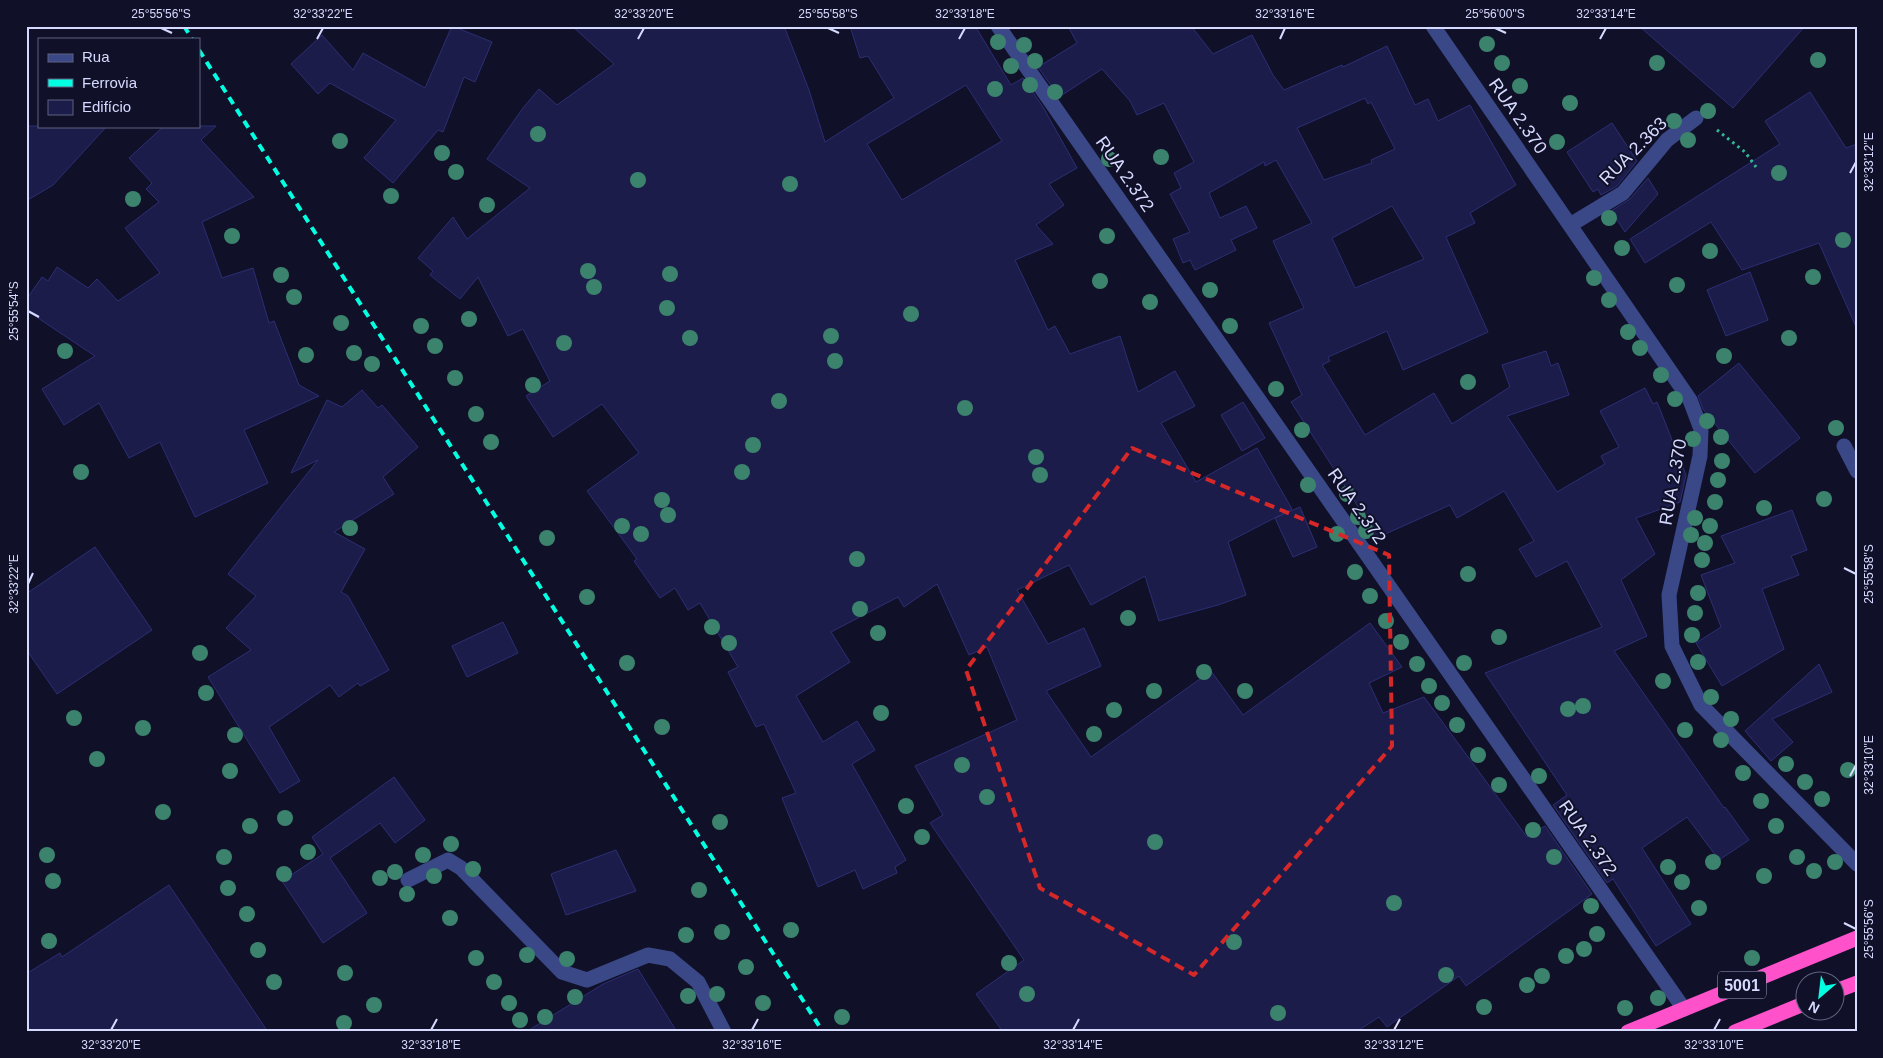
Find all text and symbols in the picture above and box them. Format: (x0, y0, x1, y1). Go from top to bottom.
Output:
text: 25°55'56"S (131, 7, 191, 21)
text: 32°33'22"E (293, 7, 353, 21)
text: 32°33'20"E (614, 7, 674, 21)
text: 25°55'58"S (798, 7, 858, 21)
text: 32°33'18"E (935, 7, 995, 21)
text: 32°33'16"E (1255, 7, 1315, 21)
text: 25°56'00"S (1465, 7, 1525, 21)
text: 32°33'14"E (1576, 7, 1636, 21)
legend (38, 38, 200, 128)
text: Rua (82, 48, 110, 65)
text: Ferrovia (82, 74, 138, 91)
street label: RUA 2.370 (1485, 75, 1551, 157)
text: Edifício (82, 98, 131, 115)
street label: RUA 2.363 (1595, 113, 1671, 189)
text: 32°33'12"E (1862, 132, 1876, 192)
street label: RUA 2.372 (1092, 133, 1158, 215)
text: 25°55'54"S (7, 281, 21, 341)
street label: RUA 2.370 (1656, 437, 1690, 527)
street label: RUA 2.372 (1324, 465, 1390, 547)
text: 25°55'58"S (1862, 544, 1876, 604)
text: 32°33'22"E (7, 554, 21, 614)
text: 32°33'10"E (1862, 735, 1876, 795)
street label: RUA 2.372 (1555, 797, 1621, 879)
text: 25°55'56"S (1862, 899, 1876, 959)
north arrow (1796, 970, 1846, 1020)
road number: 5001 (1718, 972, 1766, 998)
text: N (1806, 998, 1822, 1017)
text: 32°33'20"E (81, 1038, 141, 1052)
text: 32°33'18"E (401, 1038, 461, 1052)
text: 32°33'16"E (722, 1038, 782, 1052)
text: 32°33'14"E (1043, 1038, 1103, 1052)
text: 32°33'12"E (1364, 1038, 1424, 1052)
text: 32°33'10"E (1684, 1038, 1744, 1052)

